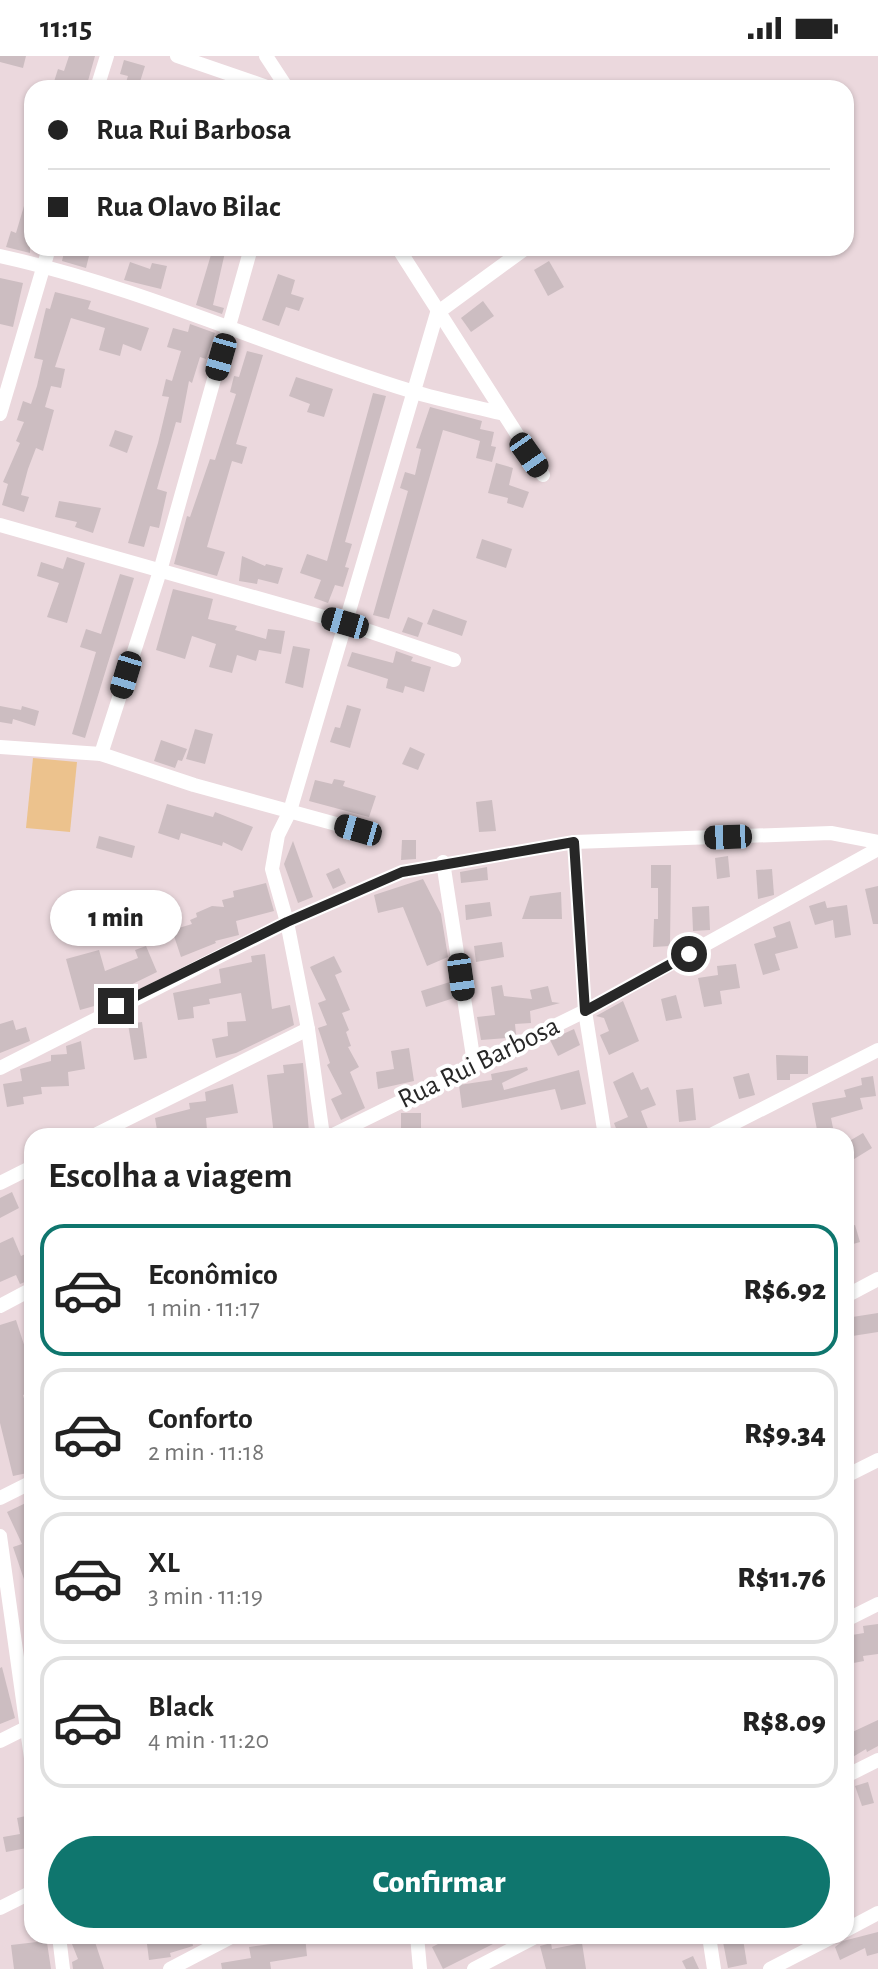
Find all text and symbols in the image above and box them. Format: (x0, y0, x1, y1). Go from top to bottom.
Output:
text: 11:15 (40, 13, 92, 43)
text: Rua Rui Barbosa (96, 115, 291, 145)
text: Rua Olavo Bilac (96, 192, 281, 222)
car (203, 331, 239, 383)
car (505, 428, 553, 482)
car (319, 605, 371, 641)
car (108, 649, 144, 701)
car (332, 812, 384, 848)
car (704, 824, 752, 850)
callout: 1 min (50, 890, 182, 946)
text: 1 min (88, 905, 144, 931)
route start (671, 936, 707, 972)
car (446, 952, 476, 1002)
route end (98, 988, 134, 1024)
street label: Rua Rui Barbosa (394, 1012, 564, 1114)
text: Escolha a viagem (48, 1158, 293, 1194)
icon: car (52, 1254, 124, 1326)
text: Econômico (148, 1260, 278, 1290)
text: R$6.92 (744, 1275, 826, 1305)
text: 1 min · 11:17 (148, 1295, 260, 1321)
icon: car (52, 1398, 124, 1470)
text: Conforto (148, 1404, 253, 1434)
text: R$9.34 (744, 1419, 826, 1449)
text: 2 min · 11:18 (148, 1439, 264, 1465)
icon: car (52, 1542, 124, 1614)
text: XL (148, 1548, 180, 1578)
text: R$11.76 (737, 1563, 826, 1593)
text: 3 min · 11:19 (148, 1583, 263, 1609)
icon: car (52, 1686, 124, 1758)
text: Black (148, 1692, 214, 1722)
text: R$8.09 (742, 1707, 826, 1737)
text: 4 min · 11:20 (148, 1727, 269, 1753)
button: Confirmar (48, 1836, 830, 1928)

